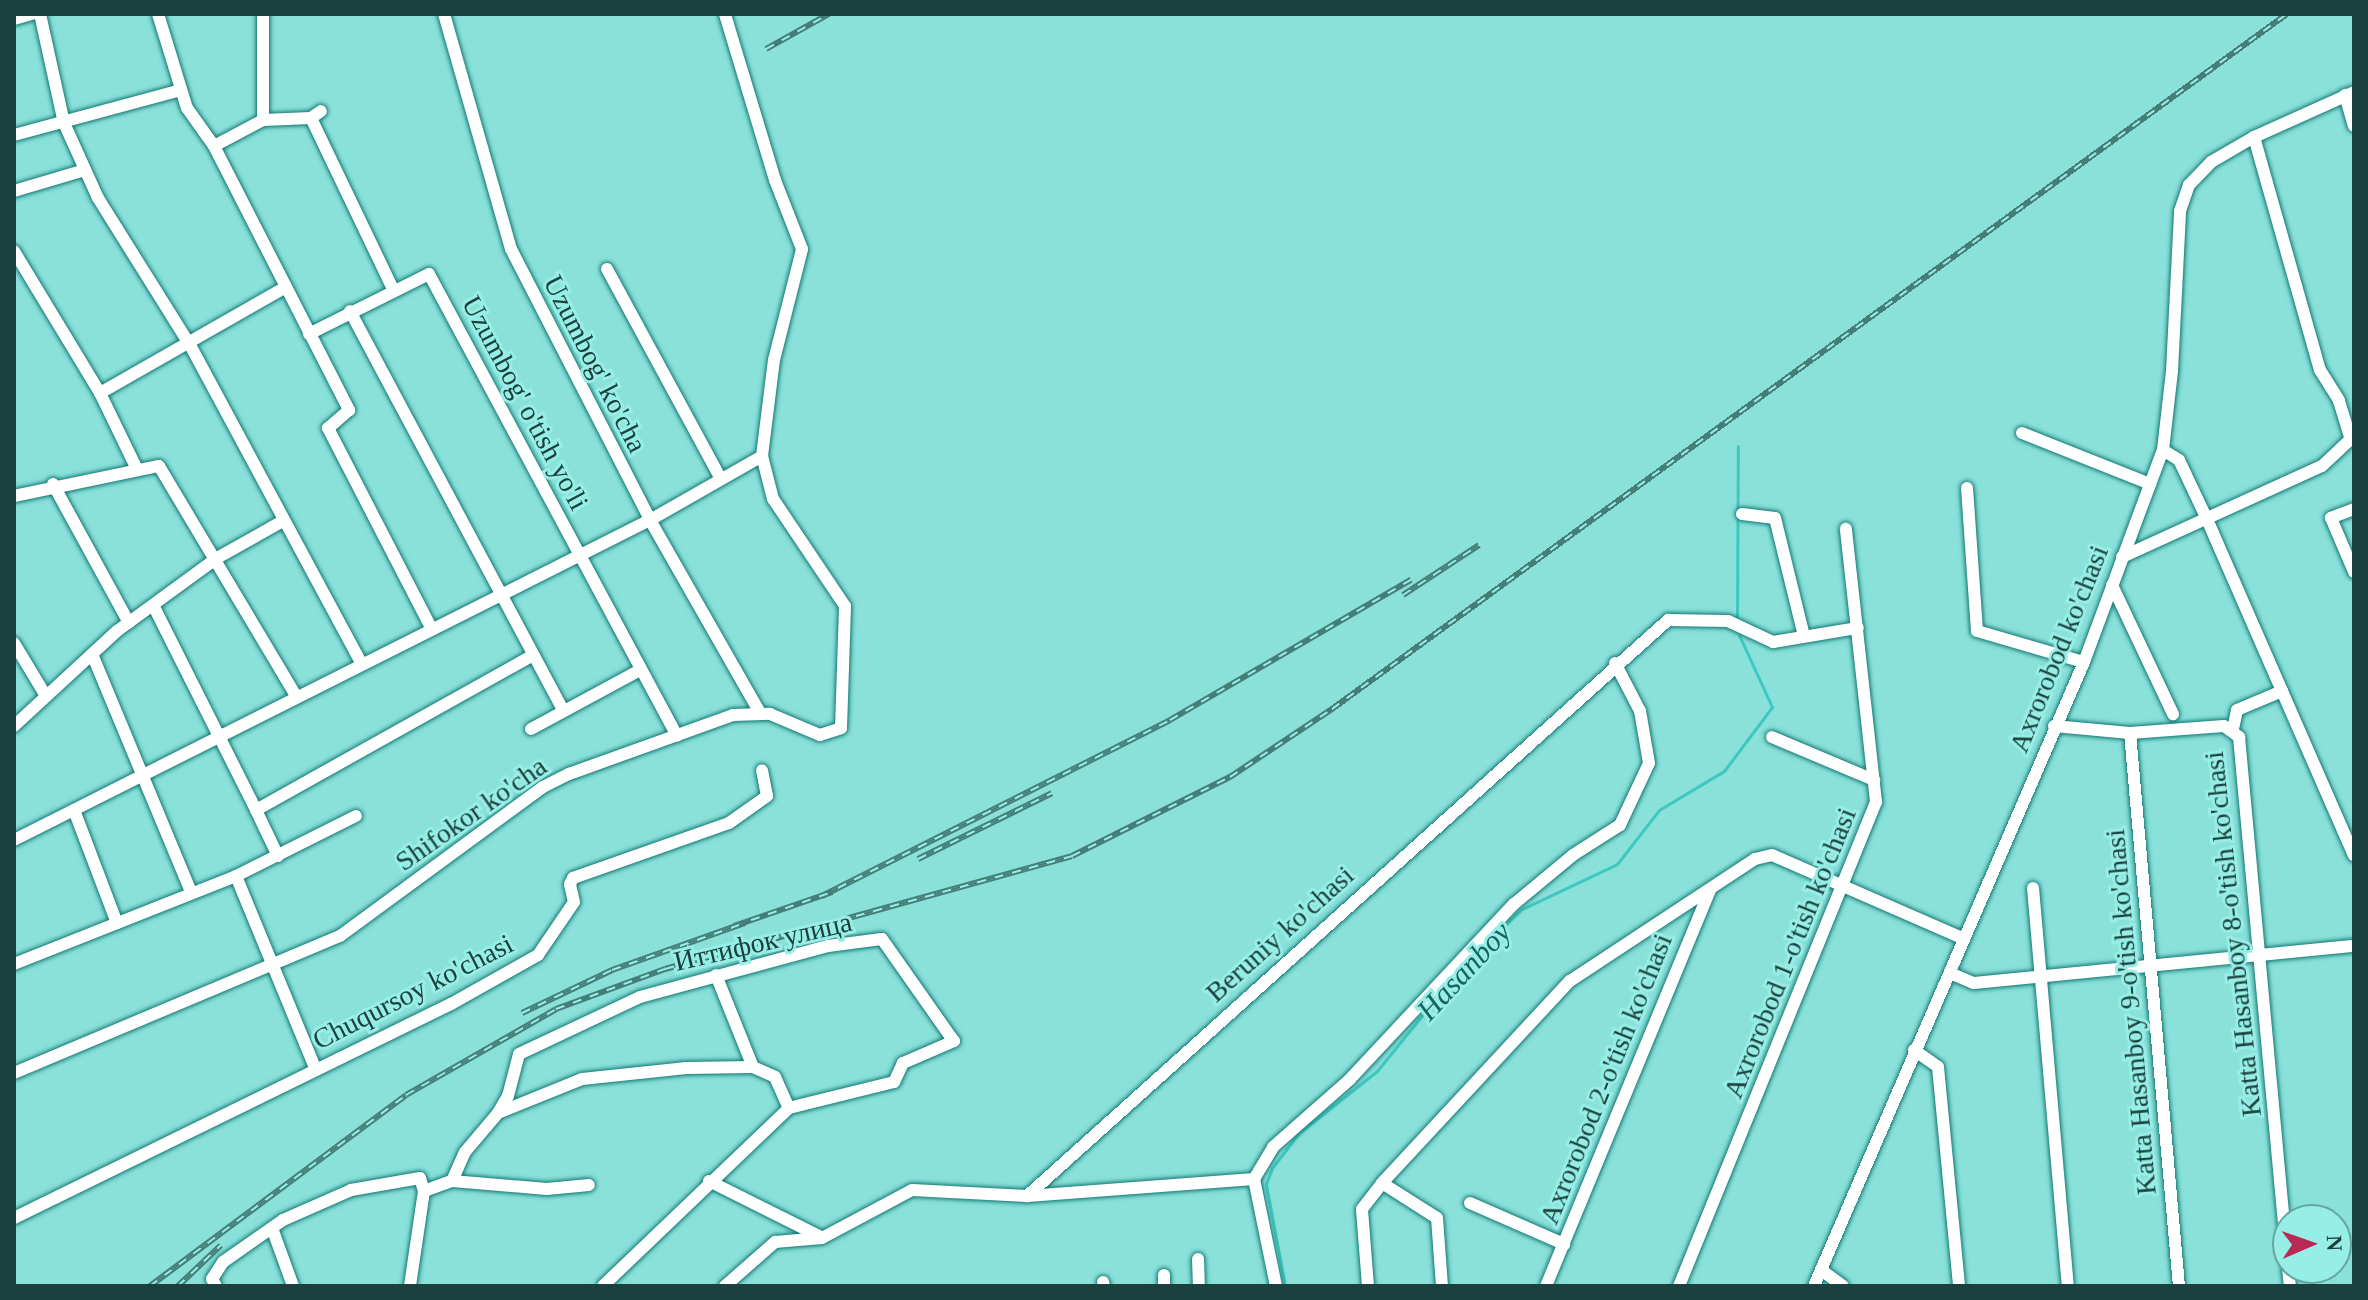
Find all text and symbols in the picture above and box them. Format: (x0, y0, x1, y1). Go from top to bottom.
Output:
street label: Uzumbog' ko'cha (536, 270, 654, 458)
street label: Uzumbog' o'tish yo'li (454, 290, 596, 516)
street label: Axrorobod ko'chasi (2002, 541, 2116, 757)
street label: Shifokor ko'cha (389, 750, 553, 878)
street label: Katta Hasanboy 8-o'tish ko'chasi (2197, 750, 2269, 1118)
street label: Axrorobod 1-o'tish ko'chasi (1716, 803, 1864, 1103)
street label: Katta Hasanboy 9-o'tish ko'chasi (2098, 828, 2164, 1196)
street label: Beruniy ko'chasi (1199, 859, 1361, 1009)
street label: Иттифок улица (671, 905, 855, 979)
water label: Hasanboy (1409, 914, 1519, 1028)
street label: Chuqursoy ko'chasi (307, 927, 519, 1057)
street label: Axrorobod 2-o'tish ko'chasi (1532, 929, 1680, 1229)
north arrow (2272, 1204, 2352, 1284)
text: N (2322, 1235, 2347, 1252)

